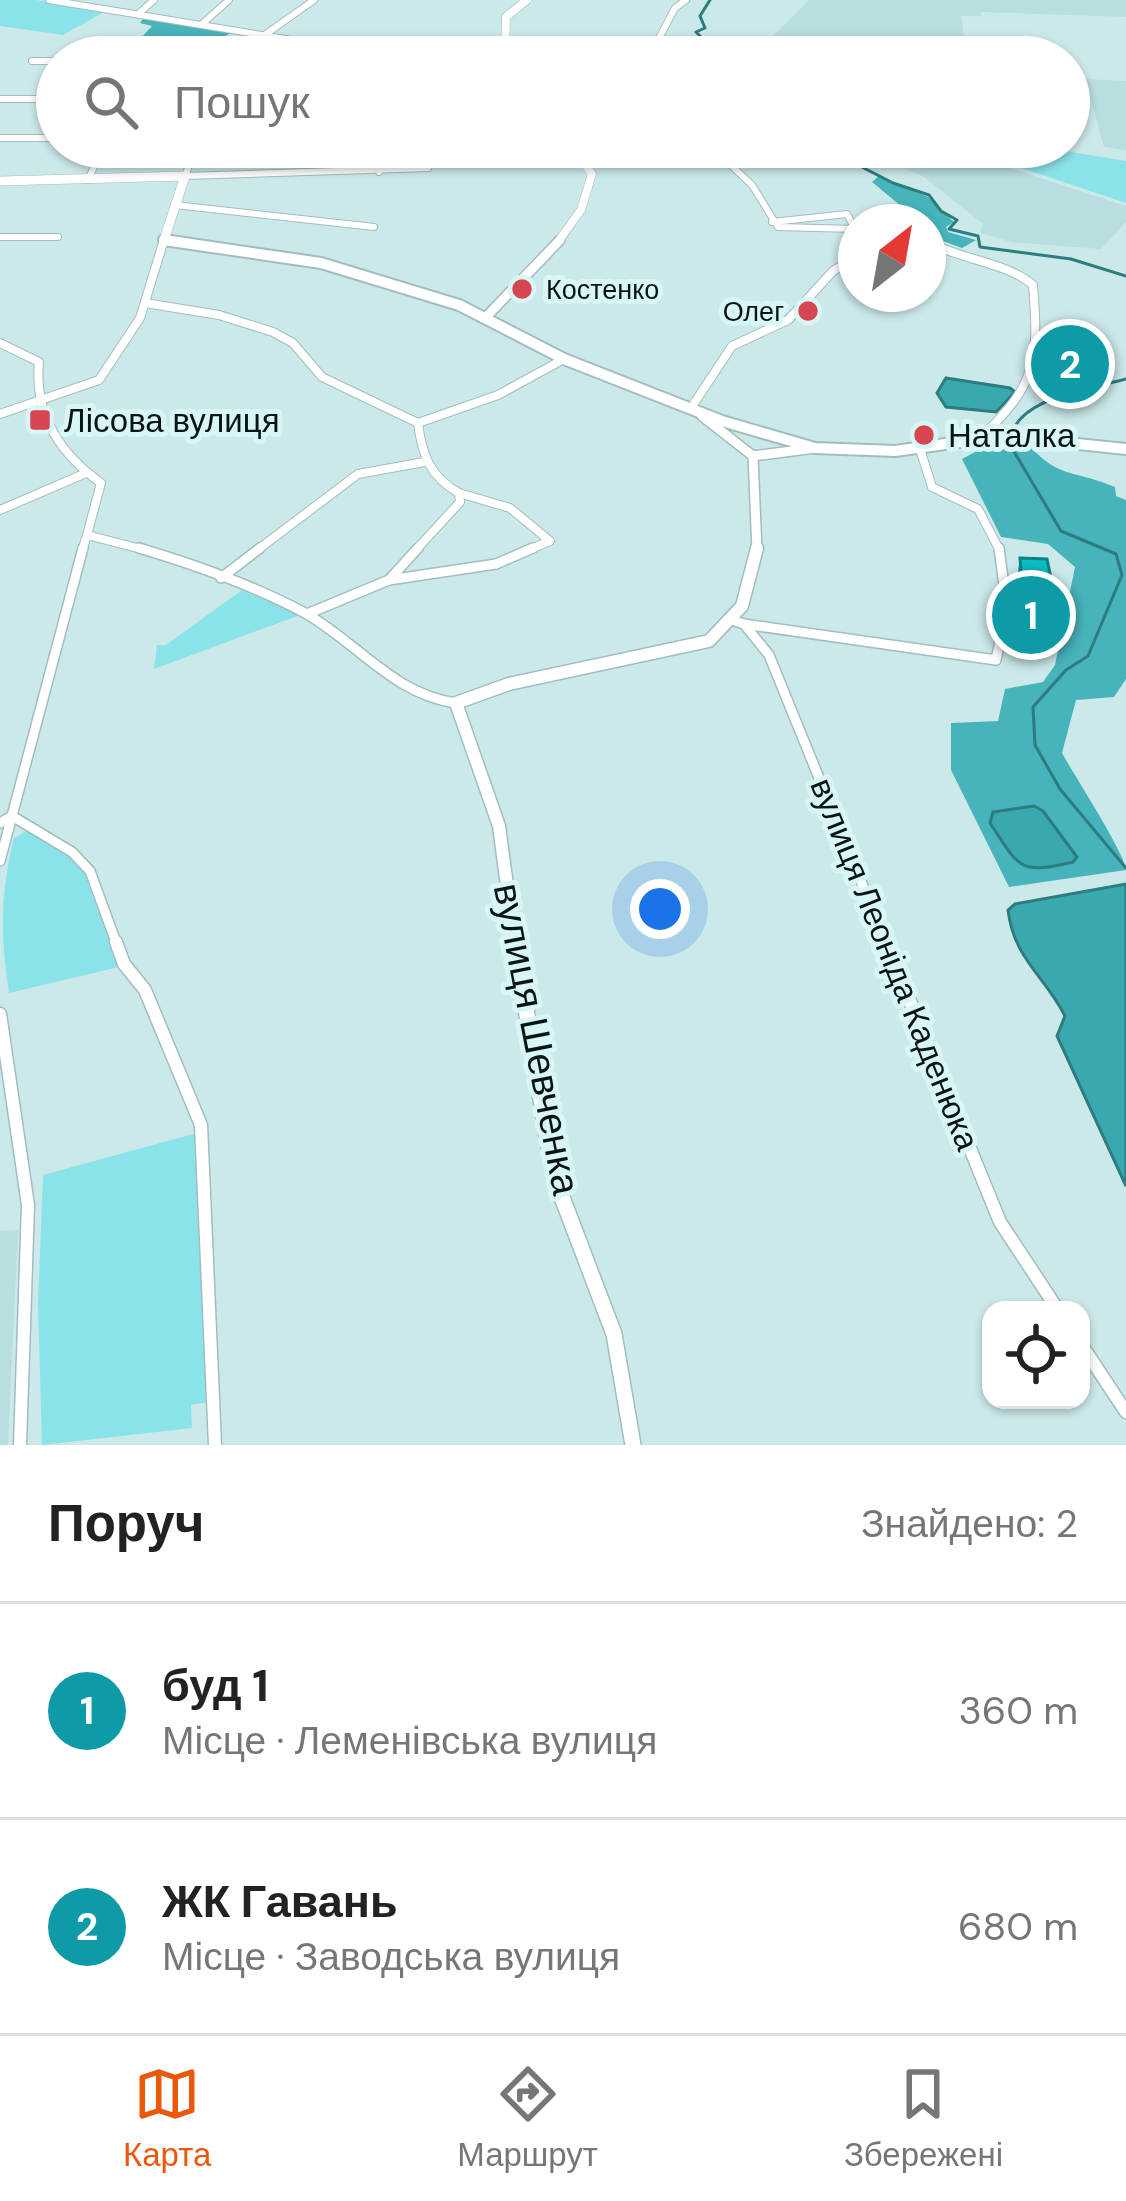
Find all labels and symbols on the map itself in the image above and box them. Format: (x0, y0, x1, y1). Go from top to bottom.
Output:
north arrow (838, 204, 946, 312)
place label: Костенко (546, 272, 659, 307)
marker: Костенко (509, 276, 535, 302)
place label: Олег (723, 294, 784, 329)
marker: Олег (795, 298, 821, 324)
pin: 2 (1031, 319, 1109, 409)
place label: Лісова вулиця (64, 399, 280, 442)
marker: Лісова вулиця (27, 407, 53, 433)
place label: Наталка (948, 414, 1076, 457)
marker: Наталка (911, 422, 937, 448)
pin: 1 (992, 570, 1070, 660)
street label: вулиця Леоніда Каденюка (801, 772, 990, 1157)
street label: вулиця Шевченка (482, 879, 592, 1199)
your location (630, 879, 690, 939)

